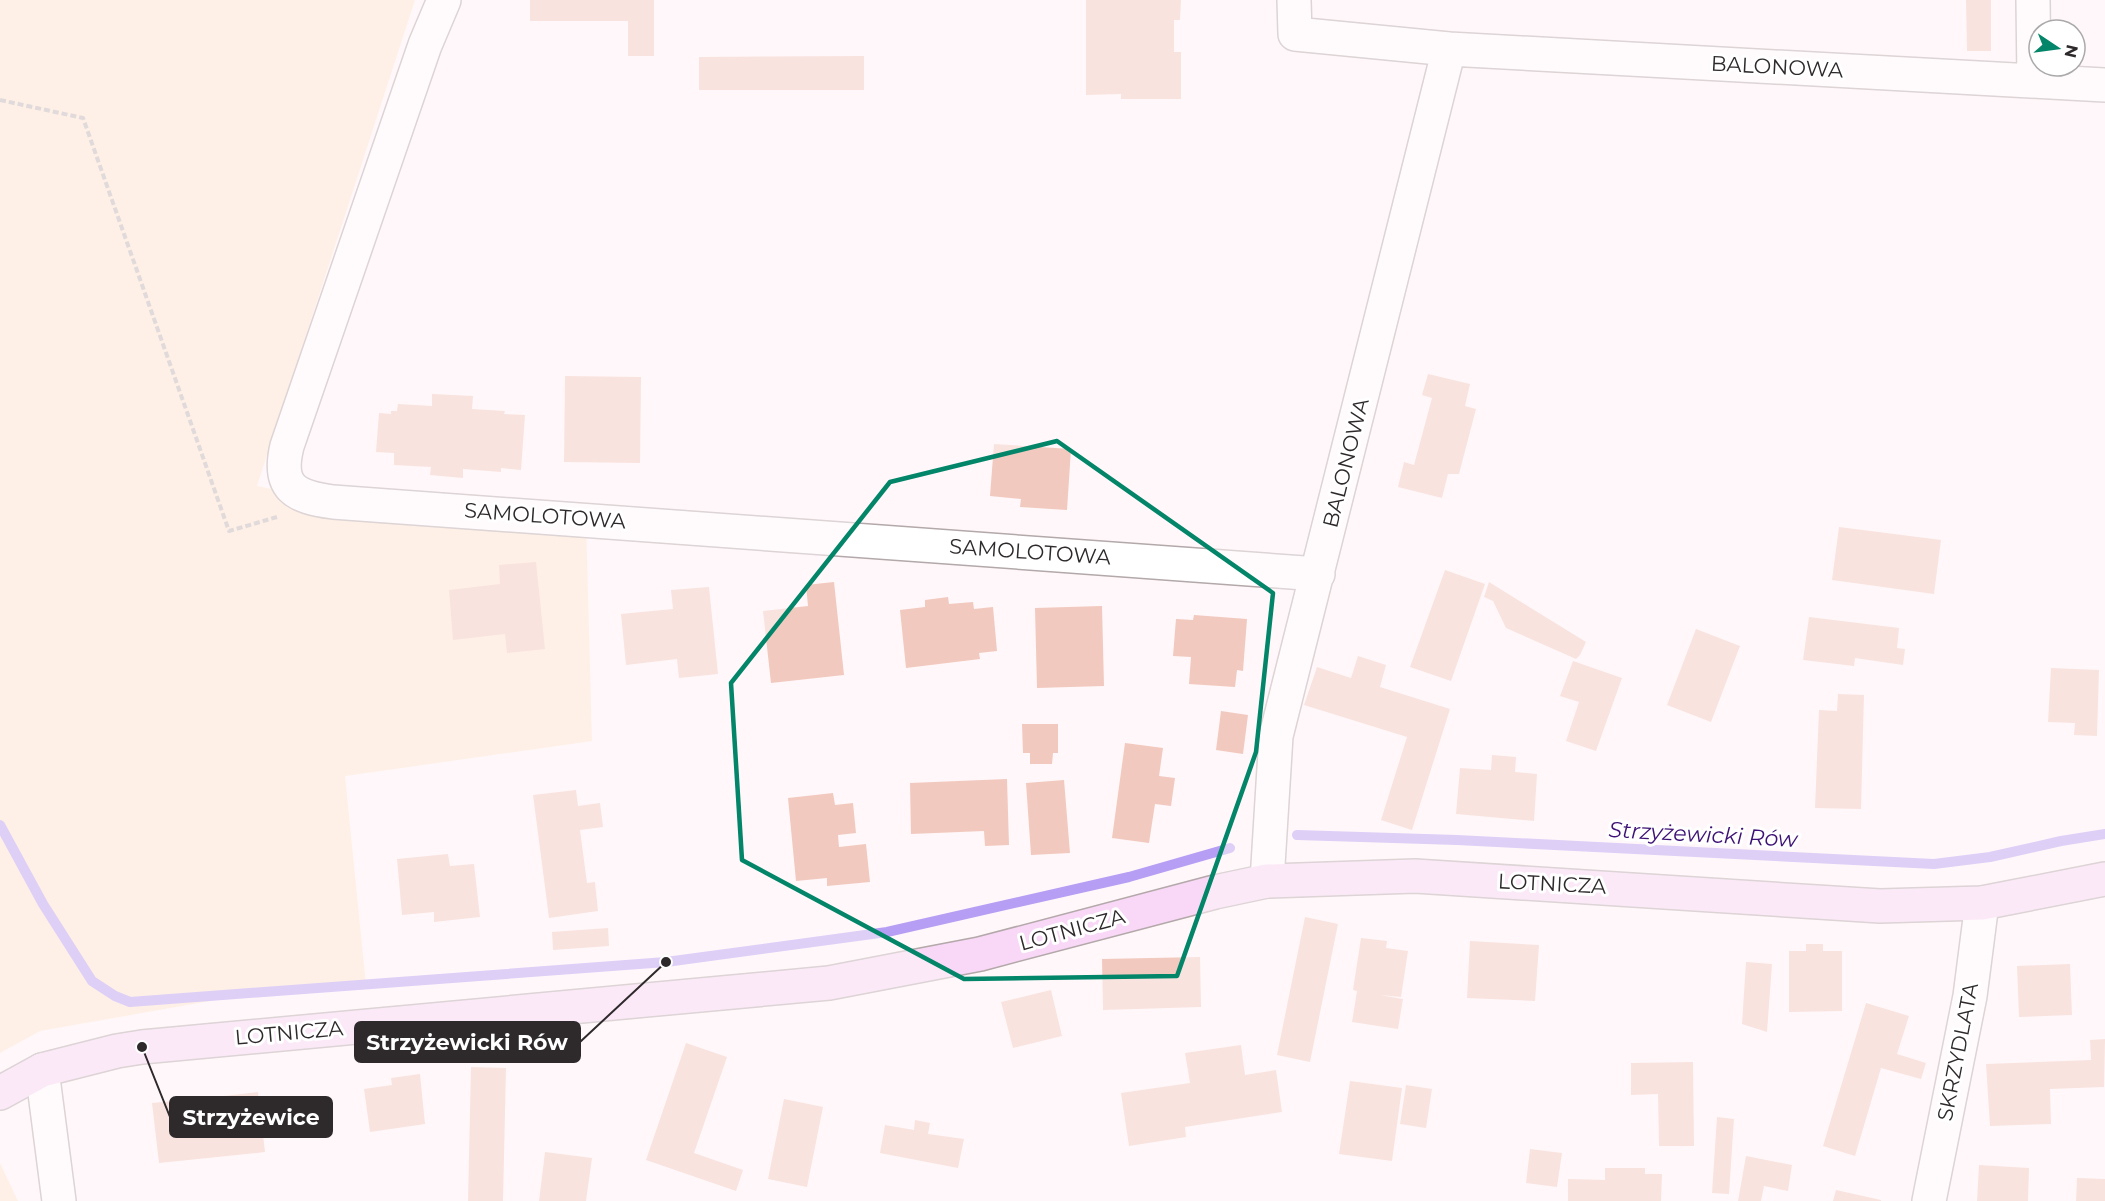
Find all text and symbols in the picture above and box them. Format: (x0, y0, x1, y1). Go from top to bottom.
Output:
north arrow (2027, 18, 2087, 78)
text: N (2060, 43, 2082, 60)
street label: BALONOWA (1710, 51, 1845, 82)
street label: BALONOWA (1317, 395, 1374, 530)
street label: SAMOLOTOWA (463, 497, 628, 534)
street label: SAMOLOTOWA (948, 533, 1113, 570)
water label: Strzyżewicki Rów (1608, 816, 1800, 853)
street label: LOTNICZA (1497, 868, 1608, 899)
street label: LOTNICZA (1016, 903, 1128, 956)
street label: SKRZYDLATA (1932, 980, 1983, 1123)
street label: LOTNICZA (234, 1015, 345, 1050)
callout: Strzyżewicki Rów (355, 1022, 580, 1062)
text: Strzyżewicki Rów (366, 1029, 568, 1056)
callout: Strzyżewice (170, 1097, 332, 1137)
text: Strzyżewice (182, 1104, 320, 1131)

